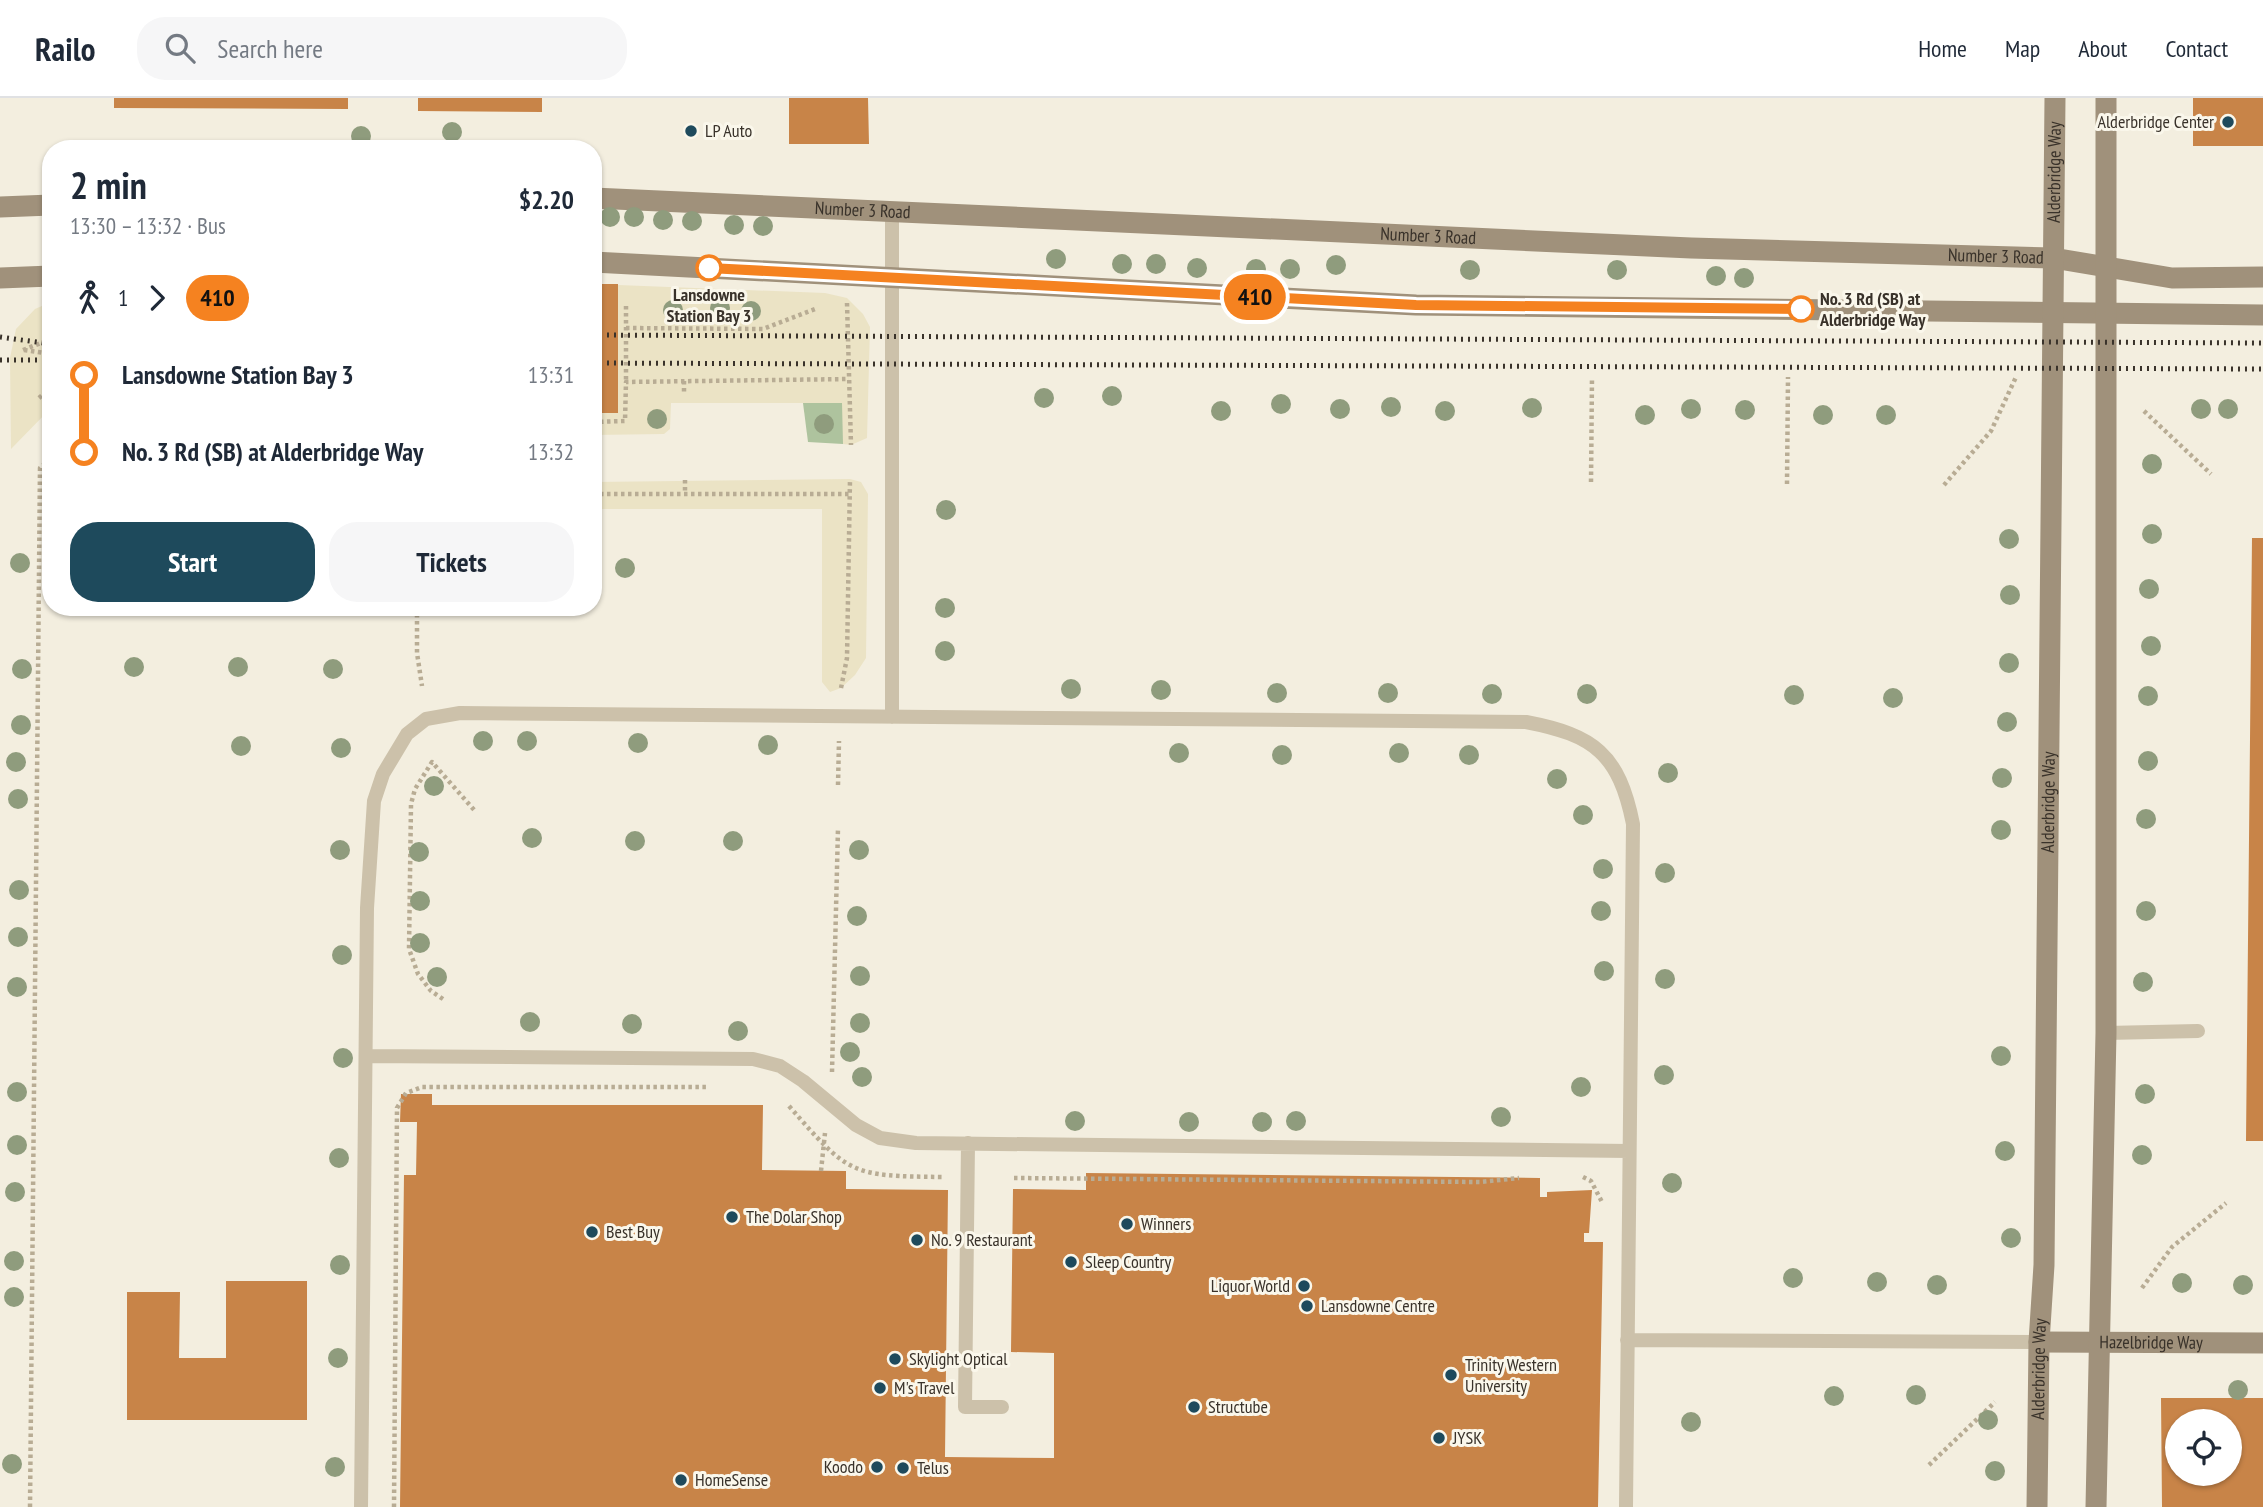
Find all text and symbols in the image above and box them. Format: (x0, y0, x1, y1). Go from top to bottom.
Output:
search box (137, 17, 627, 80)
text: Railo (35, 27, 95, 70)
icon: search (161, 29, 199, 67)
text: Search here (217, 32, 323, 65)
text: Home (1918, 33, 1967, 64)
text: Map (2005, 33, 2040, 64)
text: About (2078, 33, 2127, 64)
text: Contact (2165, 33, 2228, 64)
place label: Alderbridge Center (2097, 110, 2214, 133)
marker: Alderbridge Center (2220, 114, 2236, 130)
place label: LP Auto (705, 119, 752, 142)
street label: Alderbridge Way (2042, 121, 2066, 223)
marker: LP Auto (683, 123, 699, 139)
text: 2 min (70, 160, 147, 209)
text: $2.20 (519, 183, 574, 216)
street label: Number 3 Road (814, 196, 911, 223)
text: 13:30 – 13:32 · Bus (70, 211, 226, 240)
street label: Number 3 Road (1380, 222, 1477, 249)
street label: Number 3 Road (1948, 243, 2044, 269)
marker: Lansdowne Station Bay 3 (696, 255, 722, 281)
line badge: 410 (1215, 274, 1295, 320)
icon: walk (70, 279, 108, 317)
icon: forward (138, 279, 176, 317)
text: 410 (1238, 281, 1272, 312)
text: 410 (200, 282, 235, 313)
text: 1 (118, 283, 128, 312)
place label: Lansdowne Station Bay 3 (667, 283, 751, 327)
place label: No. 3 Rd (SB) at Alderbridge Way (1819, 287, 1926, 331)
marker: No. 3 Rd (SB) at Alderbridge Way (1788, 296, 1814, 322)
text: Lansdowne Station Bay 3 (122, 358, 354, 391)
text: 13:31 (528, 360, 574, 389)
text: No. 3 Rd (SB) at Alderbridge Way (122, 435, 423, 468)
text: 13:32 (528, 437, 574, 466)
button: Start (70, 522, 315, 602)
button: Tickets (329, 522, 574, 602)
street label: Alderbridge Way (2036, 751, 2060, 853)
place label: The Dolar Shop (746, 1205, 842, 1228)
marker: The Dolar Shop (724, 1209, 740, 1225)
place label: Winners (1141, 1212, 1191, 1235)
marker: Winners (1119, 1216, 1135, 1232)
place label: Best Buy (606, 1220, 660, 1243)
marker: Best Buy (584, 1224, 600, 1240)
place label: No. 9 Restaurant (931, 1228, 1033, 1251)
marker: No. 9 Restaurant (909, 1232, 925, 1248)
place label: Sleep Country (1085, 1250, 1171, 1273)
marker: Sleep Country (1063, 1254, 1079, 1270)
place label: Liquor World (1211, 1274, 1290, 1297)
marker: Liquor World (1296, 1278, 1312, 1294)
place label: Lansdowne Centre (1321, 1294, 1435, 1317)
marker: Lansdowne Centre (1299, 1298, 1315, 1314)
street label: Alderbridge Way (2026, 1317, 2052, 1420)
street label: Hazelbridge Way (2099, 1330, 2203, 1354)
place label: Skylight Optical (909, 1347, 1008, 1370)
marker: Skylight Optical (887, 1351, 903, 1367)
place label: Trinity Western University (1465, 1353, 1557, 1397)
marker: Trinity Western University (1443, 1367, 1459, 1383)
place label: M's Travel (894, 1376, 955, 1399)
marker: M's Travel (872, 1380, 888, 1396)
place label: Structube (1208, 1395, 1268, 1418)
marker: Structube (1186, 1399, 1202, 1415)
map controls (2165, 1409, 2242, 1486)
button: locate (2165, 1409, 2242, 1486)
place label: JYSK (1452, 1426, 1482, 1449)
marker: JYSK (1431, 1430, 1447, 1446)
place label: Koodo (824, 1455, 863, 1478)
place label: Telus (917, 1456, 949, 1479)
marker: Koodo (869, 1459, 885, 1475)
marker: Telus (895, 1460, 911, 1476)
place label: HomeSense (695, 1468, 768, 1491)
marker: HomeSense (673, 1472, 689, 1488)

